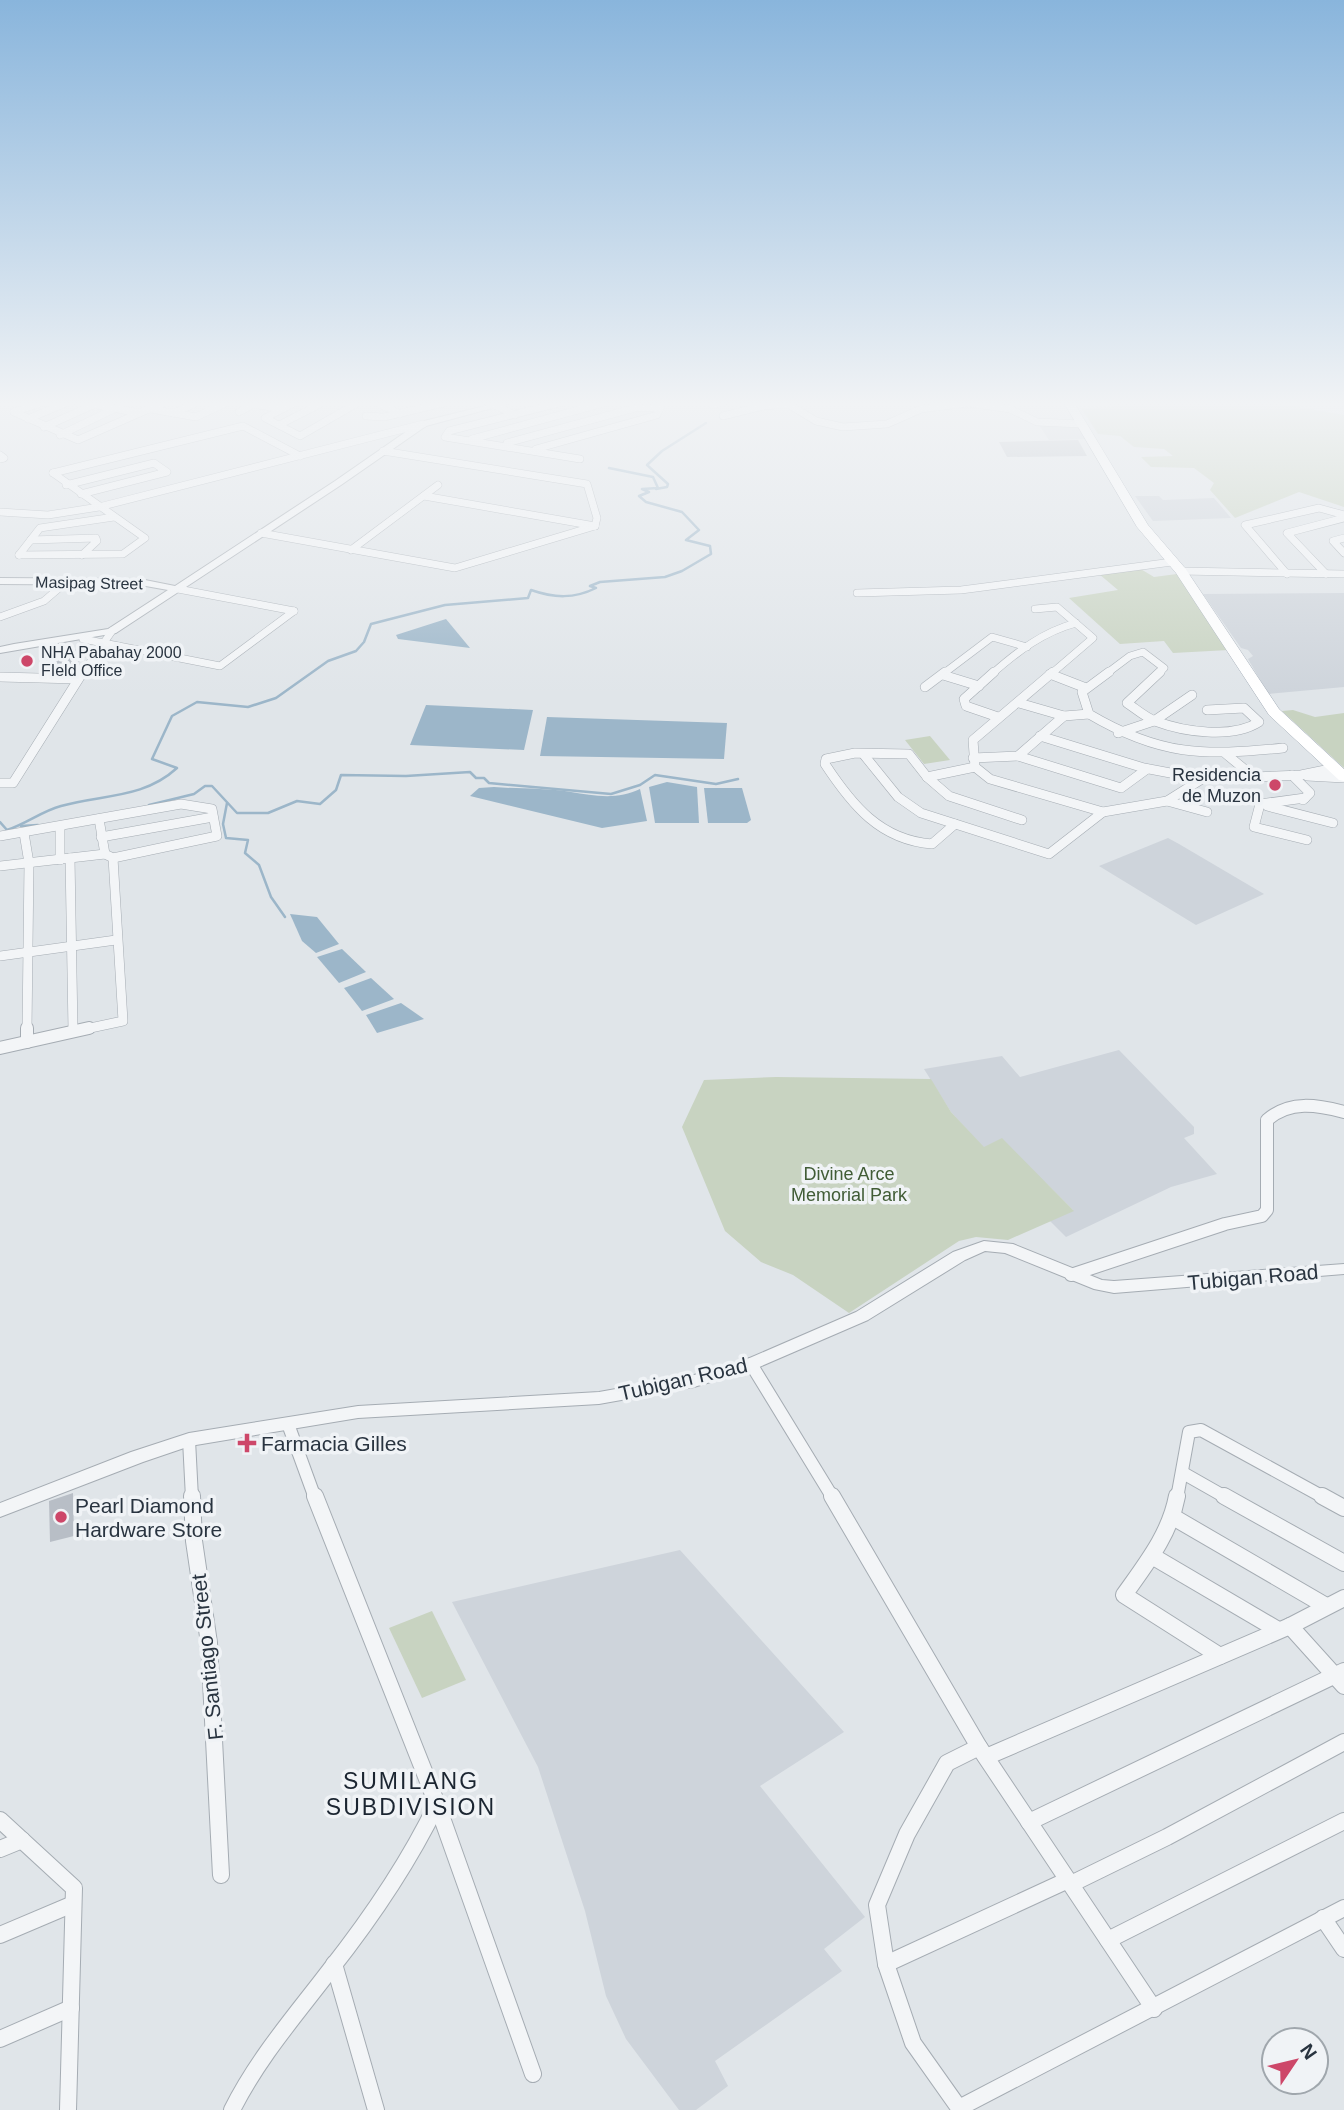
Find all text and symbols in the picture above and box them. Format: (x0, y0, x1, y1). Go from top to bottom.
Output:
street label: Masipag Street (35, 574, 143, 592)
place label: NHA Pabahay 2000 FIeld Office (41, 644, 182, 679)
marker: NHA Pabahay 2000 FIeld Office (19, 653, 35, 669)
place label: Residencia de Muzon (1172, 765, 1262, 806)
marker: Residencia de Muzon (1267, 777, 1283, 793)
park label: Divine Arce Memorial Park (791, 1164, 908, 1205)
street label: Tubigan Road (1187, 1260, 1319, 1294)
street label: Tubigan Road (617, 1353, 749, 1405)
place label: Farmacia Gilles (261, 1432, 407, 1455)
marker: Farmacia Gilles (239, 1435, 255, 1451)
place label: Pearl Diamond Hardware Store (75, 1494, 222, 1541)
marker: Pearl Diamond Hardware Store (53, 1509, 69, 1525)
street label: F. Santiago Street (187, 1573, 227, 1741)
district label: SUMILANG SUBDIVISION (326, 1768, 496, 1820)
north arrow (1260, 2026, 1330, 2096)
text: N (1296, 2040, 1321, 2063)

